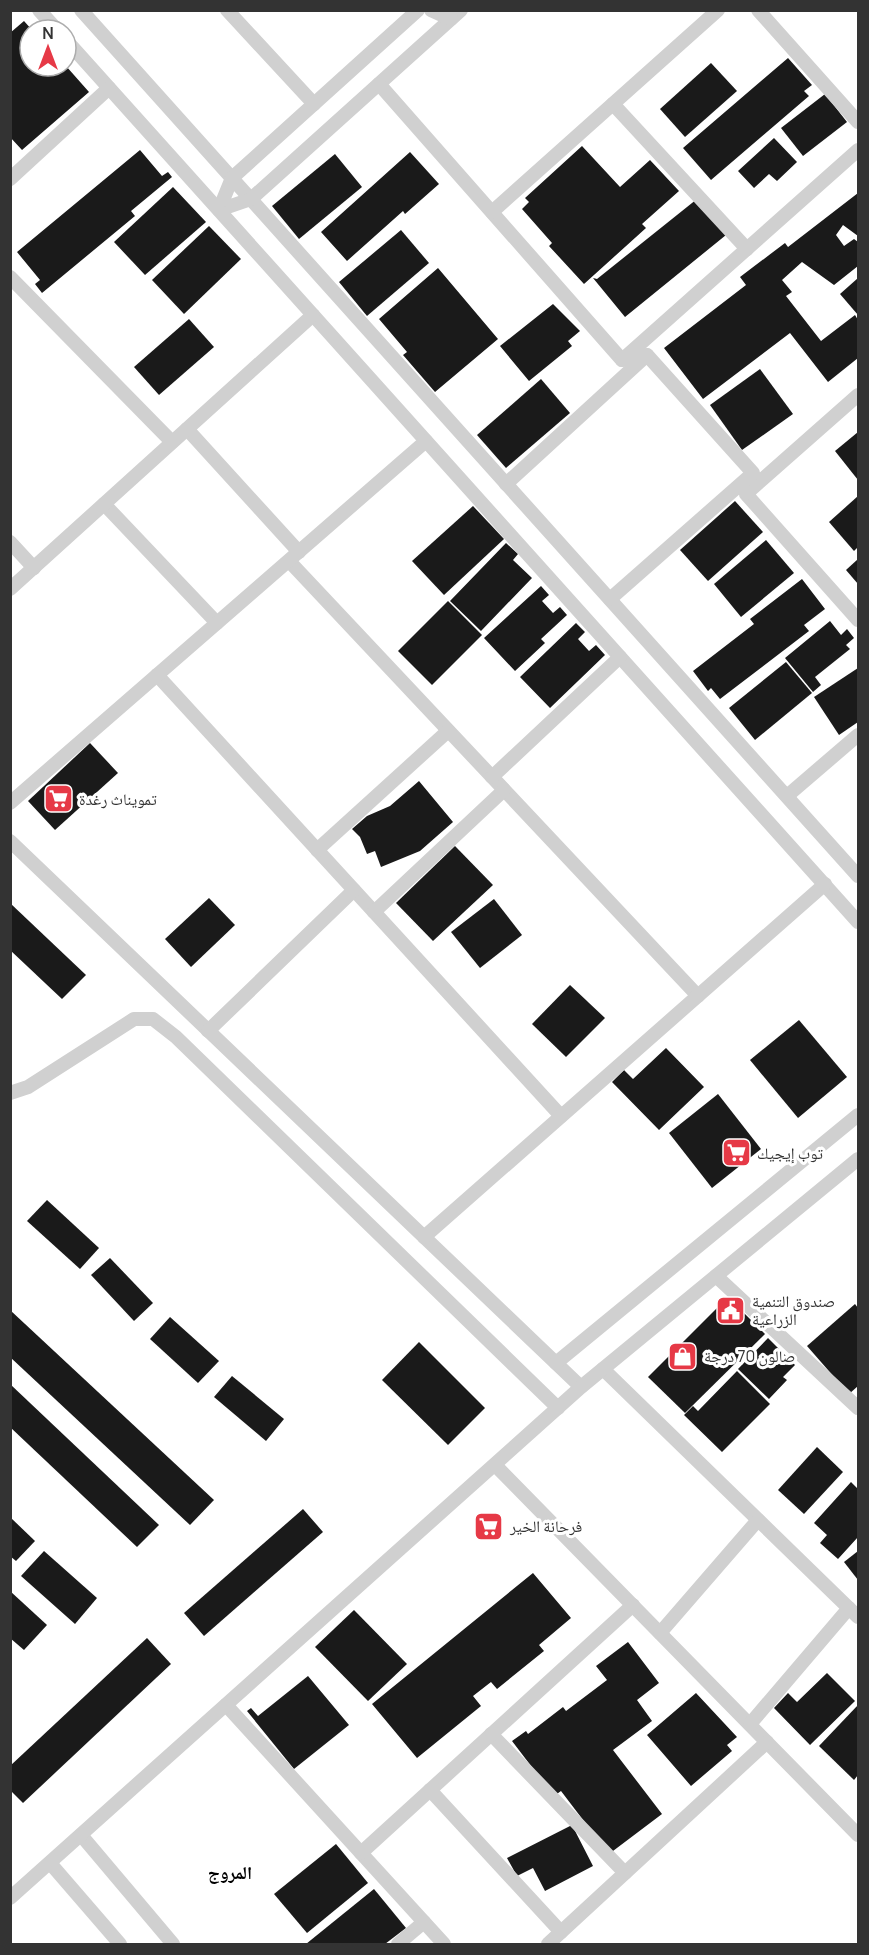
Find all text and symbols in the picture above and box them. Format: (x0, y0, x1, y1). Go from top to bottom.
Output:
north arrow (18, 18, 78, 78)
text: N (42, 22, 54, 44)
supermarket icon: تمويناث رغدة (42, 783, 74, 815)
place label: تمويناث رغدة (79, 788, 157, 810)
supermarket icon: توب إيجيك (720, 1137, 752, 1169)
place label: توب إيجيك (757, 1142, 823, 1164)
place label: صندوق التنمية الزراعية (752, 1290, 835, 1330)
public building icon: صندوق التنمية الزراعية (715, 1294, 747, 1326)
shop icon: صالون 70 درجة (667, 1340, 699, 1372)
place label: صالون 70 درجة (704, 1345, 795, 1367)
supermarket icon: فرحانة الخير (473, 1510, 505, 1542)
place label: فرحانة الخير (509, 1515, 582, 1537)
district label: المروج (208, 1860, 252, 1884)

